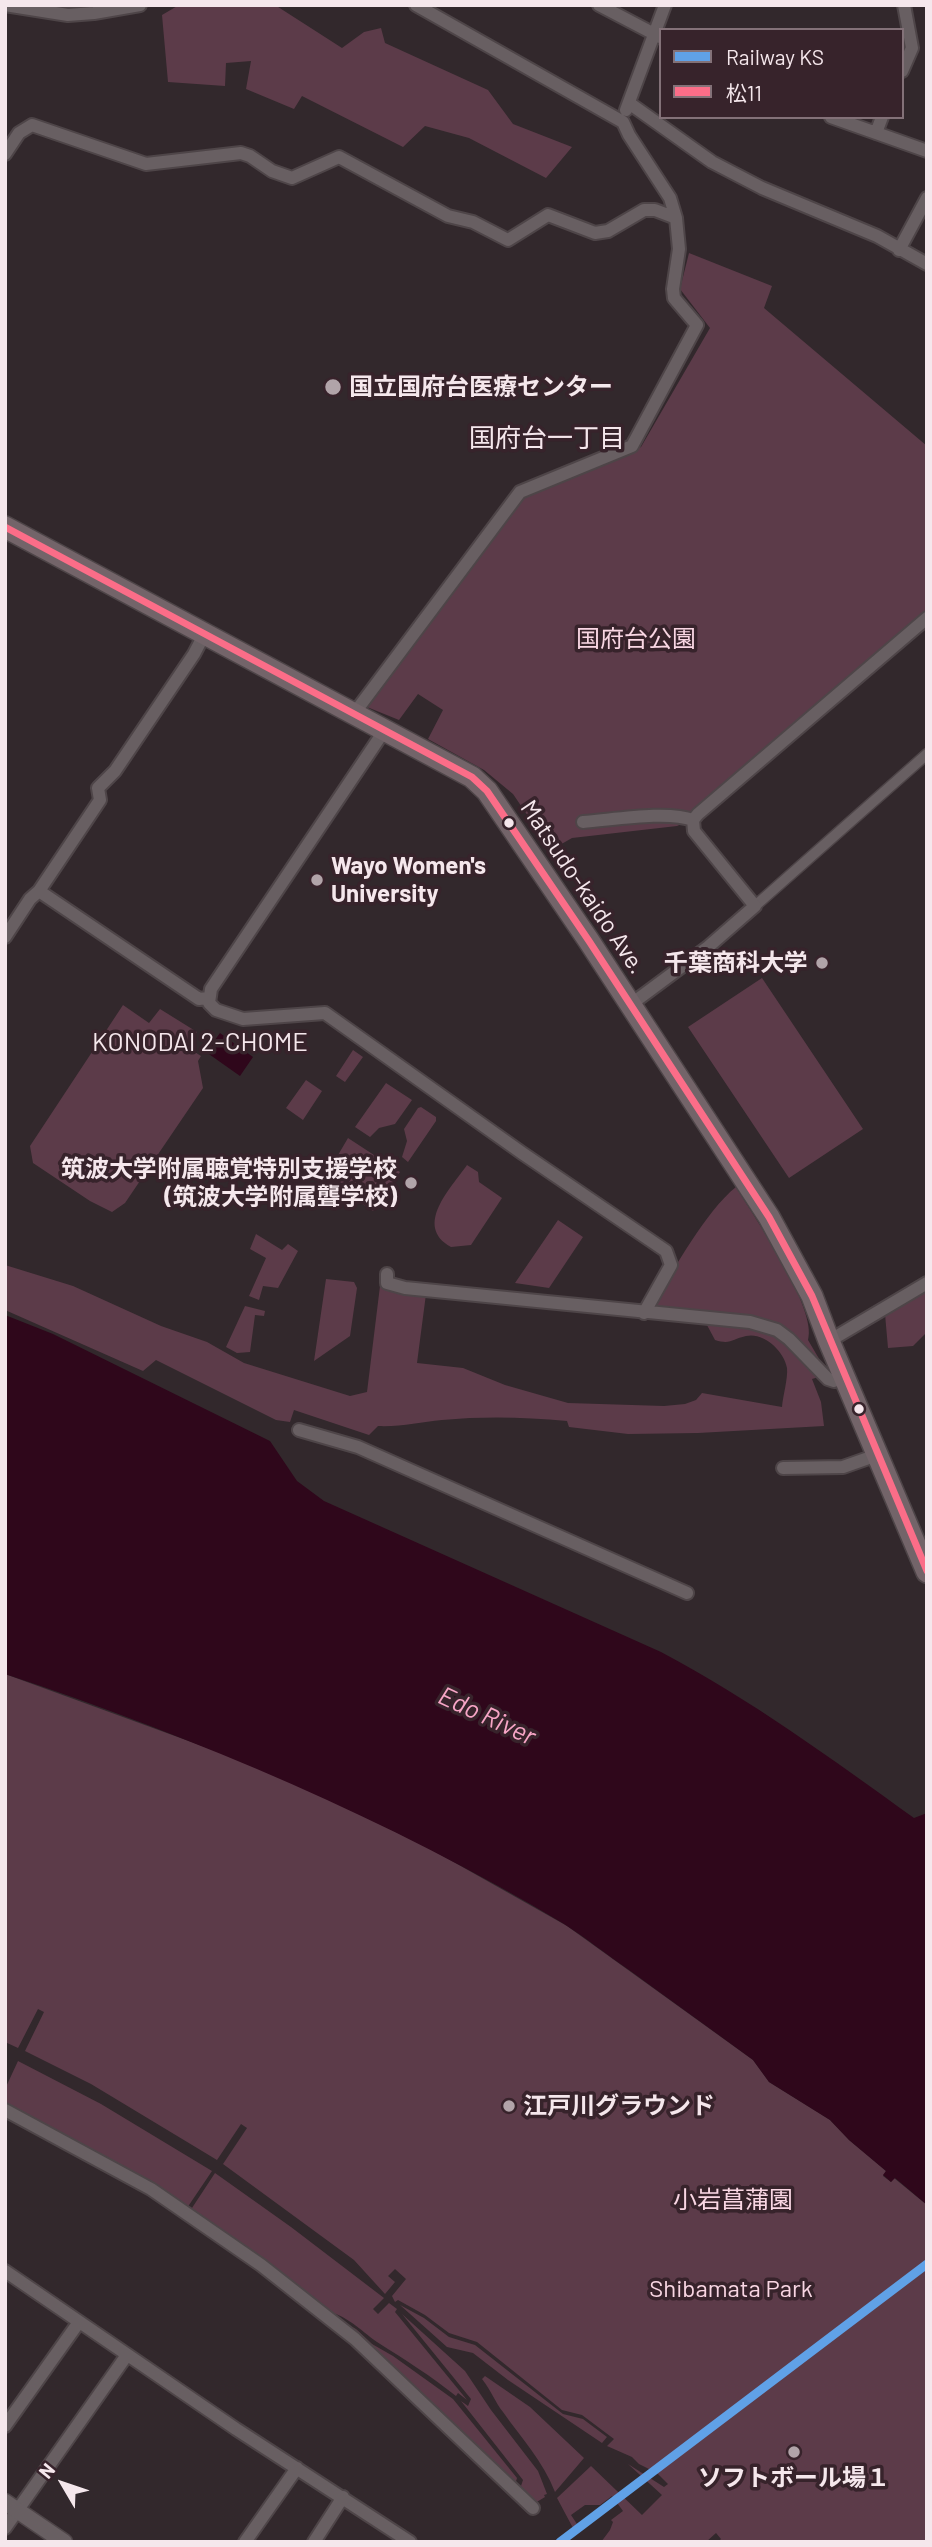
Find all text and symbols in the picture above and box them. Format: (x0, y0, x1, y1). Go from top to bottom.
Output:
legend (659, 28, 904, 119)
text: Railway KS (726, 44, 824, 69)
text: 松11 (726, 80, 762, 105)
place label: 国立国府台医療センター (349, 373, 613, 401)
marker: 国立国府台医療センター (323, 377, 343, 397)
district label: 国府台一丁目 (469, 422, 625, 454)
park label: 国府台公園 (576, 625, 696, 653)
street label: Matsudo-kaido Ave. (514, 795, 652, 979)
unlabelled marker (502, 816, 516, 830)
place label: Wayo Women's University (331, 852, 486, 908)
marker: Wayo Women's University (309, 872, 325, 888)
place label: 千葉商科大学 (664, 949, 808, 977)
marker: 千葉商科大学 (814, 955, 830, 971)
district label: KONODAI 2-CHOME (79, 1026, 321, 1058)
place label: 筑波大学附属聴覚特別支援学校 (筑波大学附属聾学校) (61, 1155, 397, 1211)
marker: 筑波大学附属聴覚特別支援学校 (筑波大学附属聾学校) (403, 1175, 419, 1191)
unlabelled marker (852, 1402, 866, 1416)
water label: Edo River (433, 1680, 541, 1752)
place label: 江戸川グラウンド (523, 2092, 715, 2120)
marker: 江戸川グラウンド (501, 2098, 517, 2114)
park label: 小岩菖蒲園 (673, 2186, 793, 2214)
park label: Shibamata Park (649, 2275, 813, 2303)
marker: ソフトボール場１ (786, 2444, 802, 2460)
north arrow (28, 2449, 98, 2519)
text: N (33, 2458, 59, 2483)
place label: ソフトボール場１ (698, 2464, 890, 2492)

